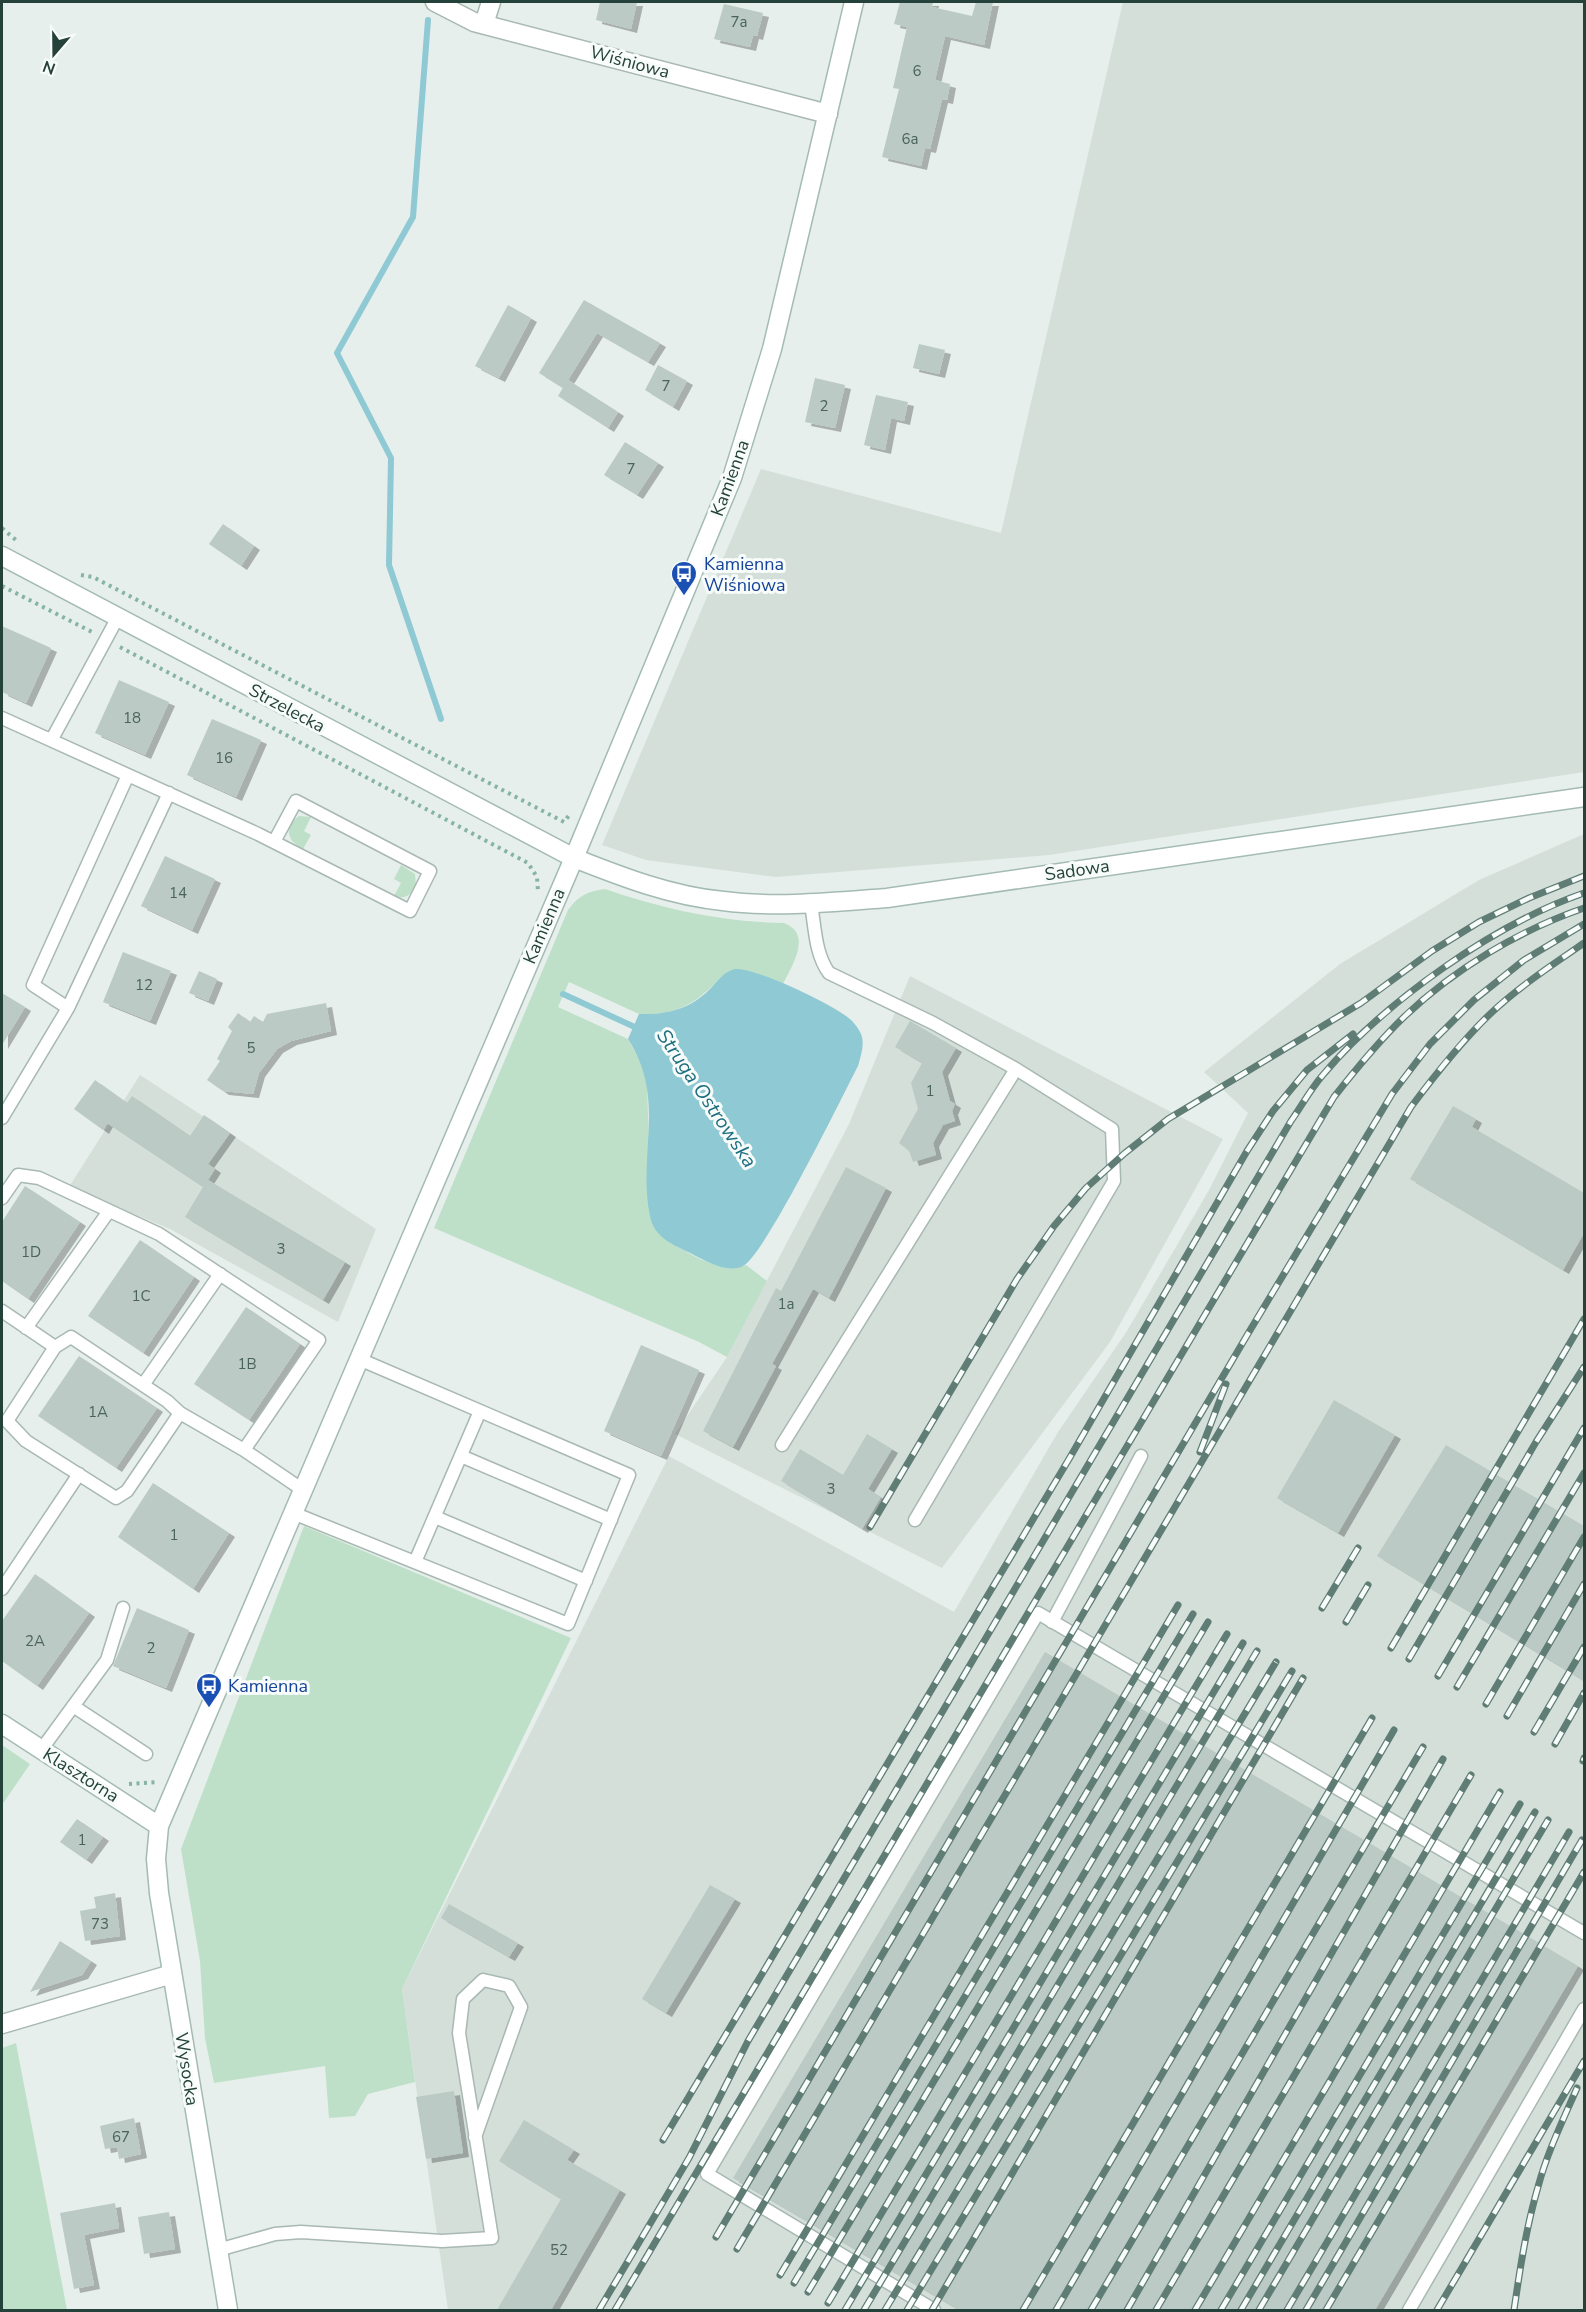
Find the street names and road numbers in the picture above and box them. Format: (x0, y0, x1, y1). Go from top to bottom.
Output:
street label: Wiśniowa (588, 40, 672, 84)
street label: Kamienna (705, 436, 755, 520)
street label: Strzelecka (245, 678, 329, 738)
street label: Sadowa (1043, 854, 1111, 886)
street label: Kamienna (517, 885, 571, 967)
street label: Klasztorna (38, 1742, 124, 1808)
street label: Wysocka (169, 2031, 205, 2107)

